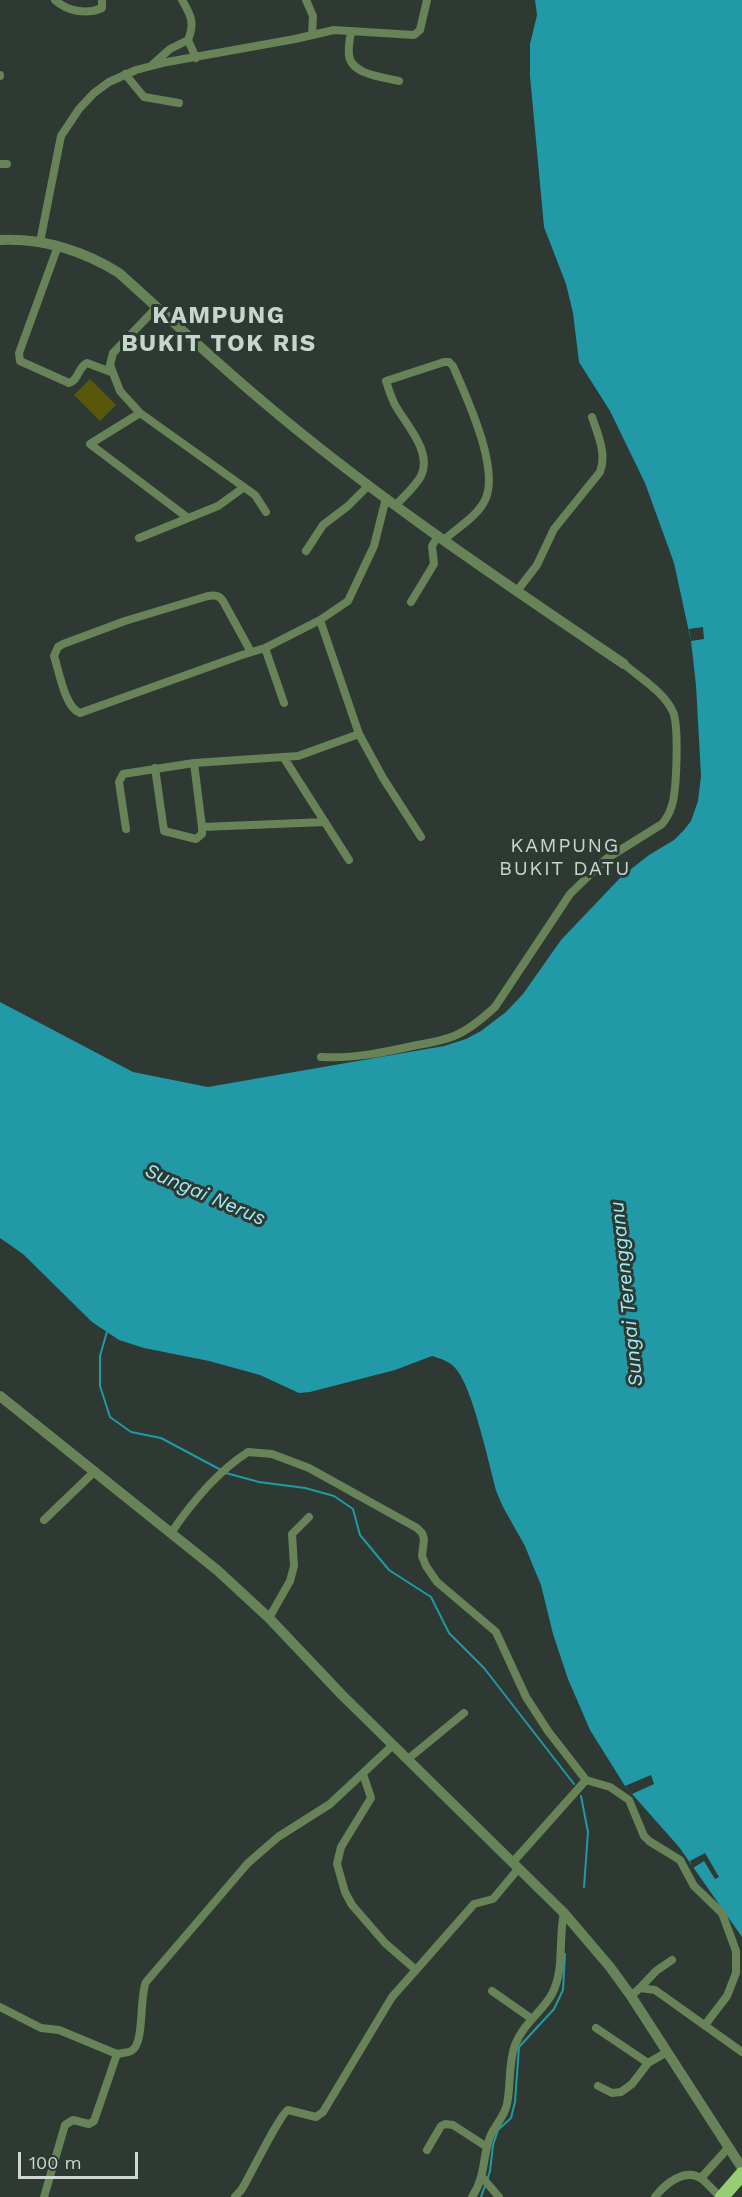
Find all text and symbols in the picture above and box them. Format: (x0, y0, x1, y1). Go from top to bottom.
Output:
district label: KAMPUNG BUKIT TOK RIS (121, 302, 317, 358)
district label: KAMPUNG BUKIT DATU (499, 834, 631, 881)
water label: Sungai Nerus (141, 1159, 269, 1231)
water label: Sungai Terengganu (605, 1200, 649, 1388)
scale bar (21, 2140, 141, 2178)
text: 100 m (29, 2152, 82, 2173)

